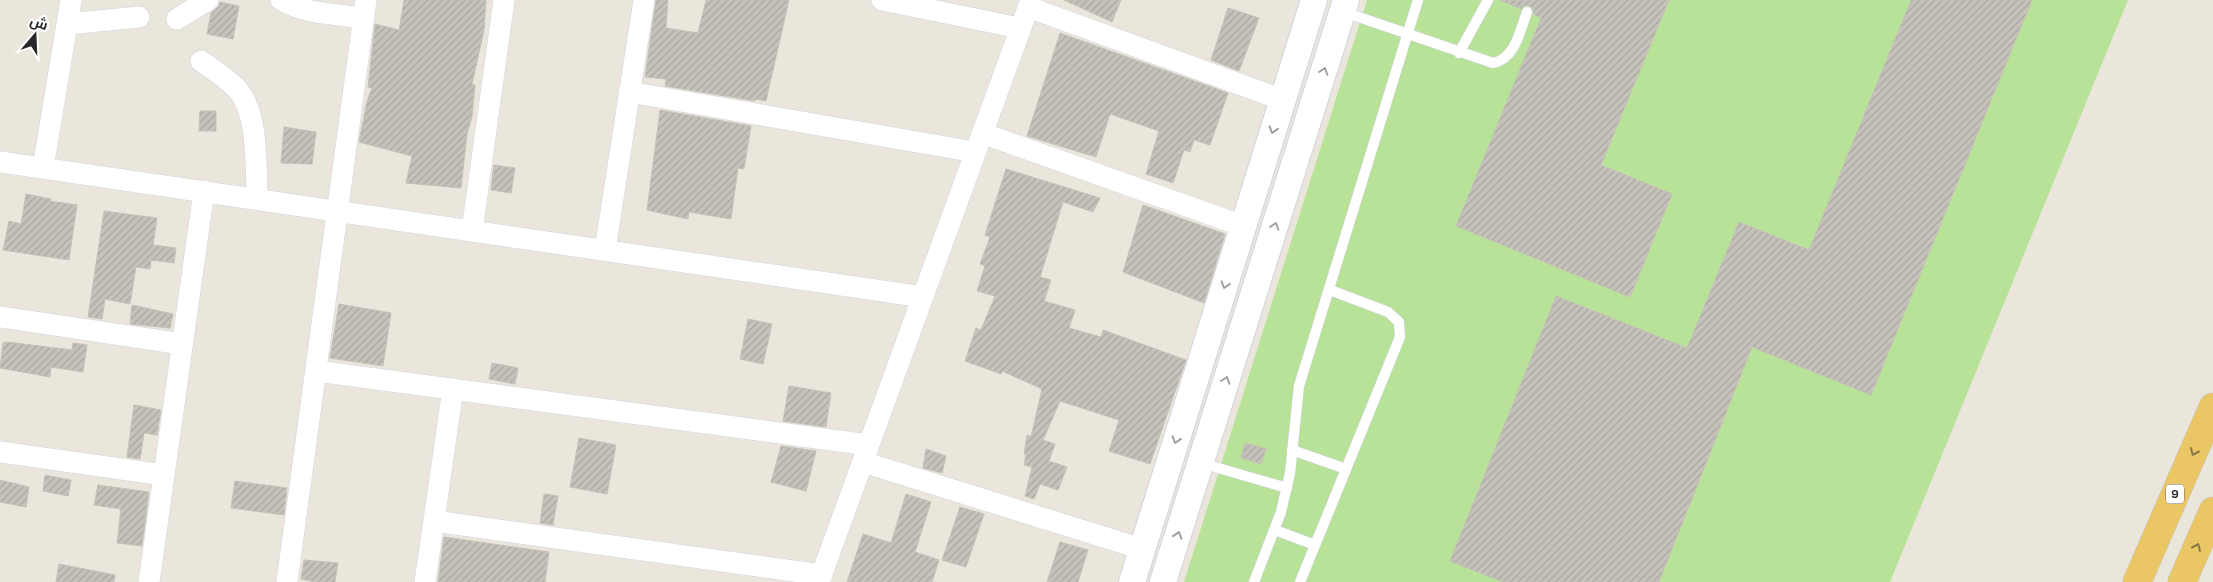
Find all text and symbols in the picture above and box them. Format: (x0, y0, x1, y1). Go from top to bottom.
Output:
north arrow (10, 10, 60, 60)
text: ش (28, 11, 51, 34)
one-way arrow (1318, 67, 1328, 75)
one-way arrow (1269, 125, 1279, 134)
one-way arrow (1270, 222, 1280, 230)
one-way arrow (1221, 281, 1231, 289)
one-way arrow (1221, 377, 1231, 385)
one-way arrow (1172, 436, 1182, 444)
one-way arrow (2189, 447, 2199, 455)
road number: 9 (2166, 484, 2184, 504)
one-way arrow (1172, 532, 1182, 540)
one-way arrow (2191, 543, 2202, 552)

